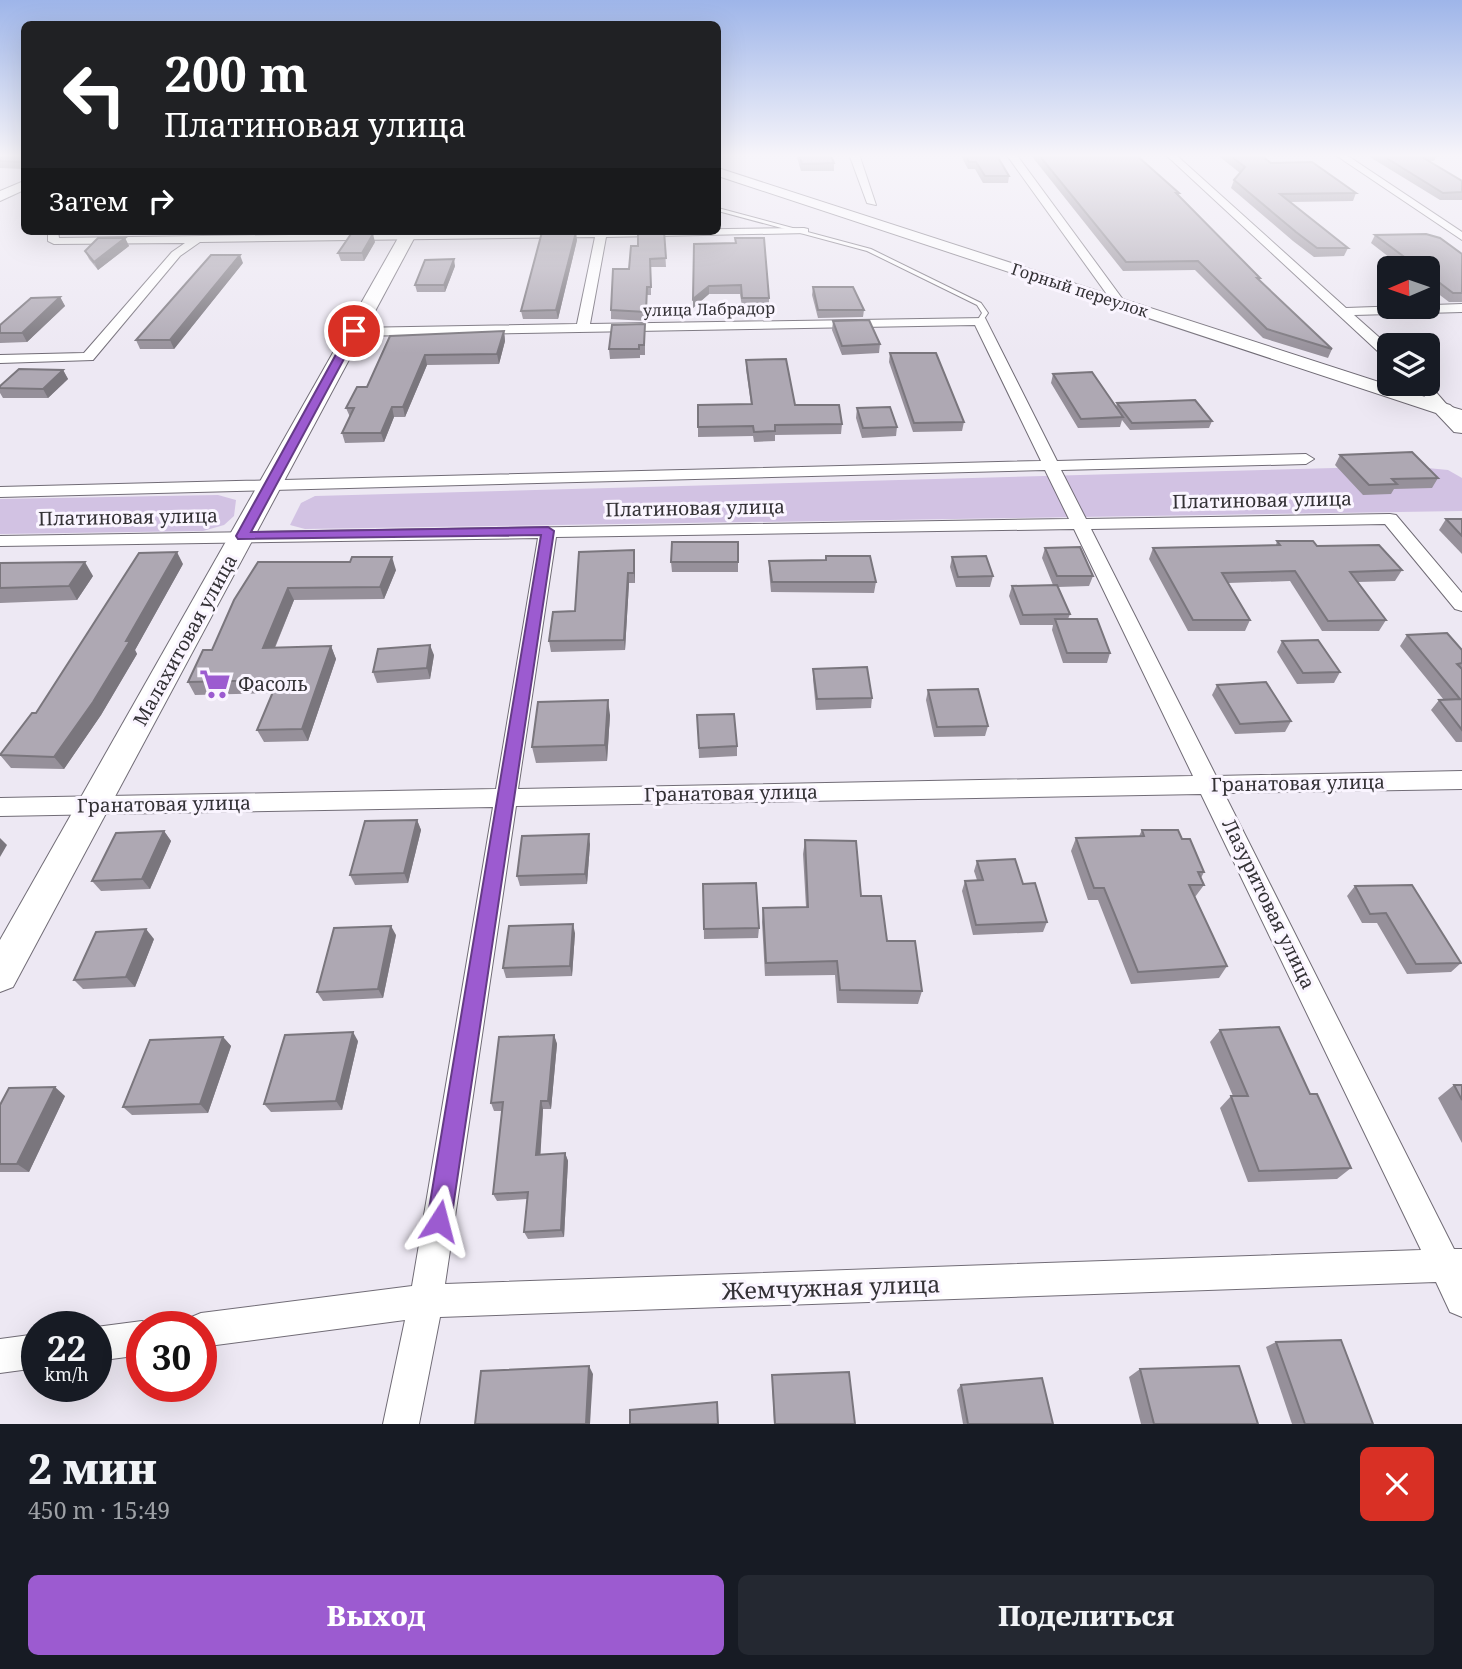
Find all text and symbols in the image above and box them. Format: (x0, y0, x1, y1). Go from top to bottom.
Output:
text: 200 m (164, 40, 308, 106)
icon: left (49, 49, 140, 140)
text: Платиновая улица (164, 103, 467, 146)
icon: right (142, 182, 180, 220)
text: Затем (49, 183, 128, 219)
north arrow (1377, 256, 1440, 318)
map controls (1377, 256, 1440, 396)
street label: Горный переулок (1009, 257, 1152, 323)
street label: улица Лабрадор (643, 297, 775, 321)
pin (324, 301, 384, 361)
icon: arrive (335, 312, 373, 350)
button: layers (1377, 333, 1440, 396)
street label: Платиновая улица (1172, 485, 1352, 515)
street label: Платиновая улица (605, 493, 785, 523)
street label: Платиновая улица (38, 502, 218, 532)
street label: Малахитовая улица (127, 550, 243, 730)
supermarket icon: Фасоль (198, 667, 232, 701)
place label: Фасоль (238, 671, 307, 697)
street label: Гранатовая улица (1211, 768, 1385, 798)
street label: Гранатовая улица (644, 778, 818, 808)
street label: Гранатовая улица (77, 789, 251, 819)
street label: Лазуритовая улица (1216, 815, 1322, 993)
position arrow (402, 1184, 476, 1258)
street label: Жемчужная улица (720, 1267, 941, 1307)
speed limit sign: 30 (126, 1311, 217, 1402)
text: 22 (47, 1324, 86, 1371)
text: km/h (44, 1362, 89, 1386)
text: 2 мин (28, 1439, 157, 1496)
button: close (1360, 1447, 1434, 1521)
text: 450 m · 15:49 (28, 1494, 170, 1526)
button: Выход (28, 1575, 724, 1655)
button: Поделиться (738, 1575, 1434, 1655)

